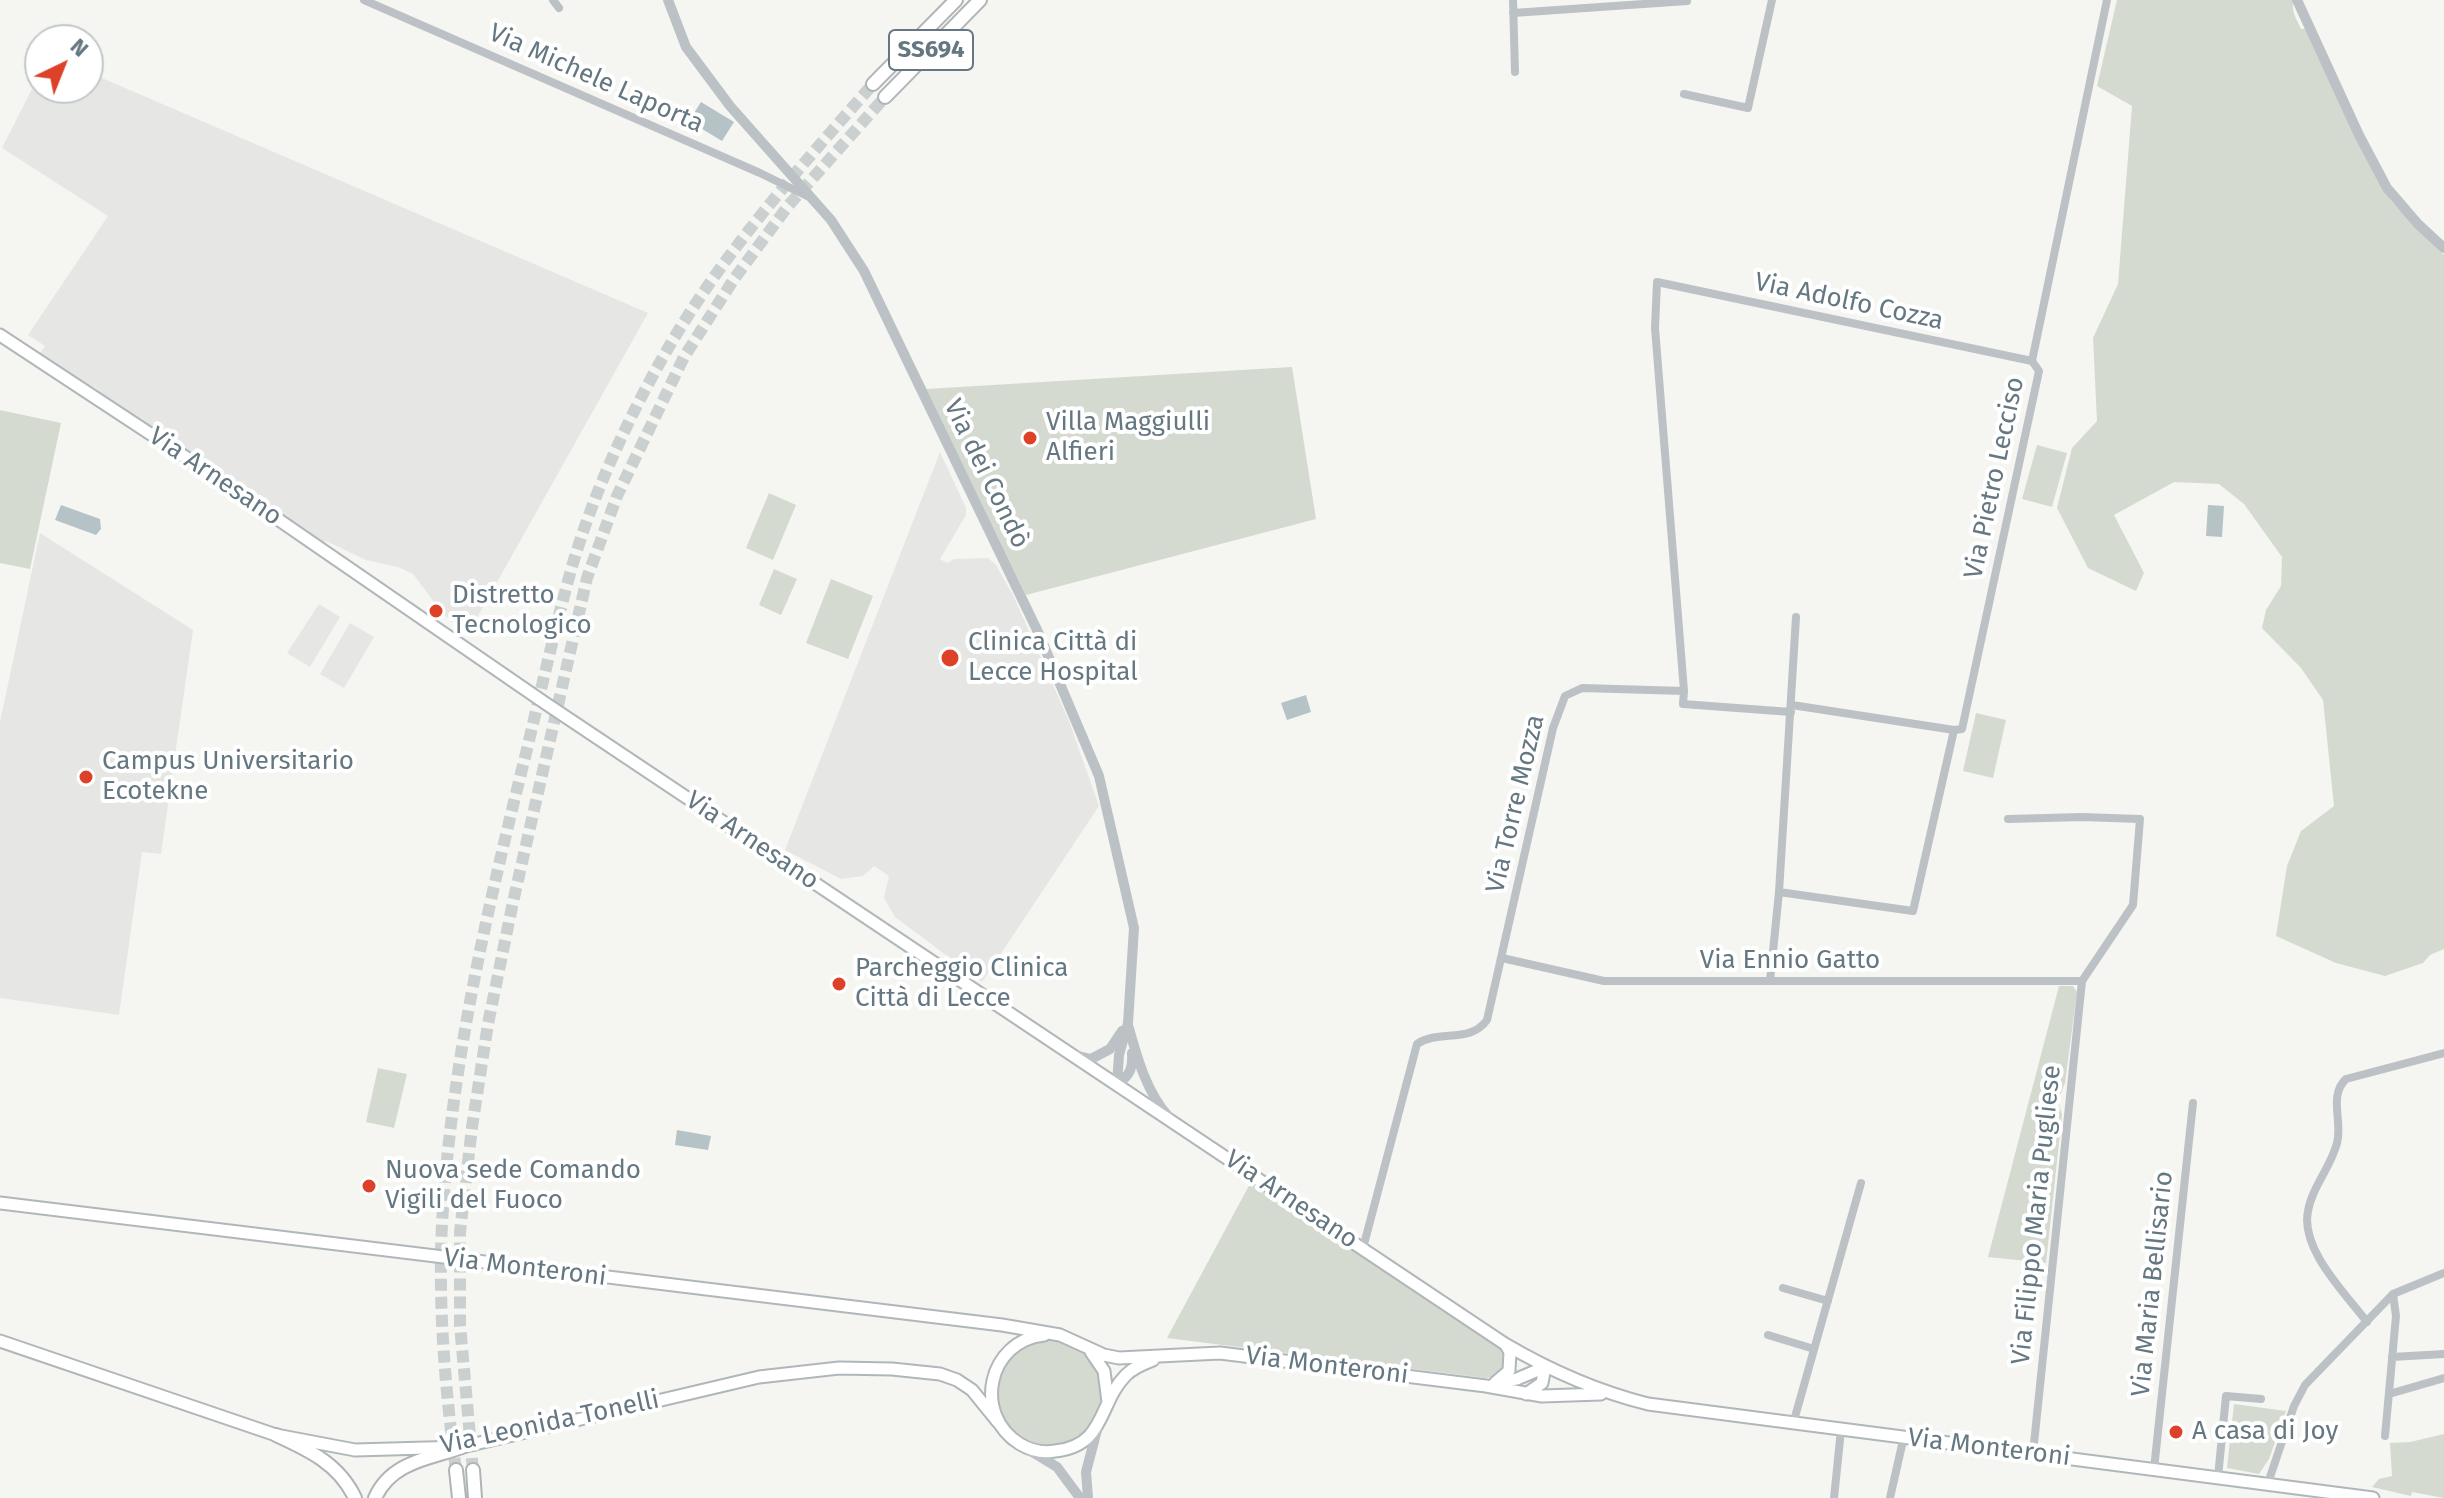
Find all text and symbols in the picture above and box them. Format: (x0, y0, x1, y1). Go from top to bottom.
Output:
street label: Via Michele Laporta (484, 18, 708, 140)
north arrow (24, 24, 104, 104)
road number: SS694 (889, 30, 973, 70)
text: N (65, 33, 94, 62)
street label: Via Adolfo Cozza (1752, 267, 1946, 337)
street label: Via Pietro Lecciso (1958, 374, 2032, 582)
street label: Via dei Condò (936, 394, 1036, 554)
place label: Villa Maggiulli Alfieri (1046, 407, 1210, 468)
street label: Via Arnesano (143, 421, 287, 533)
marker: Villa Maggiulli Alfieri (1021, 429, 1039, 447)
place label: Distretto Tecnologico (452, 580, 592, 642)
marker: Distretto Tecnologico (427, 602, 445, 620)
place label: Clinica Città di Lecce Hospital (968, 627, 1138, 688)
marker: Clinica Città di Lecce Hospital (939, 647, 961, 669)
street label: Via Torre Mozza (1480, 712, 1552, 896)
place label: Campus Universitario Ecotekne (102, 746, 354, 808)
marker: Campus Universitario Ecotekne (77, 768, 95, 786)
street label: Via Arnesano (680, 785, 824, 897)
street label: Via Ennio Gatto (1700, 945, 1880, 977)
place label: Parcheggio Clinica Città di Lecce (855, 953, 1068, 1014)
marker: Parcheggio Clinica Città di Lecce (830, 975, 848, 993)
street label: Via Filippo Maria Pugliese (2006, 1064, 2068, 1366)
street label: Via Arnesano (1219, 1144, 1363, 1256)
place label: Nuova sede Comando Vigili del Fuoco (385, 1155, 641, 1216)
street label: Via Maria Bellisario (2126, 1170, 2180, 1398)
marker: Nuova sede Comando Vigili del Fuoco (360, 1177, 378, 1195)
street label: Via Monteroni (442, 1243, 608, 1293)
street label: Via Monteroni (1244, 1341, 1410, 1391)
street label: Via Leonida Tonelli (438, 1385, 662, 1461)
place label: A casa di Joy (2192, 1416, 2338, 1448)
street label: Via Monteroni (1906, 1423, 2072, 1473)
marker: A casa di Joy (2167, 1423, 2185, 1441)

